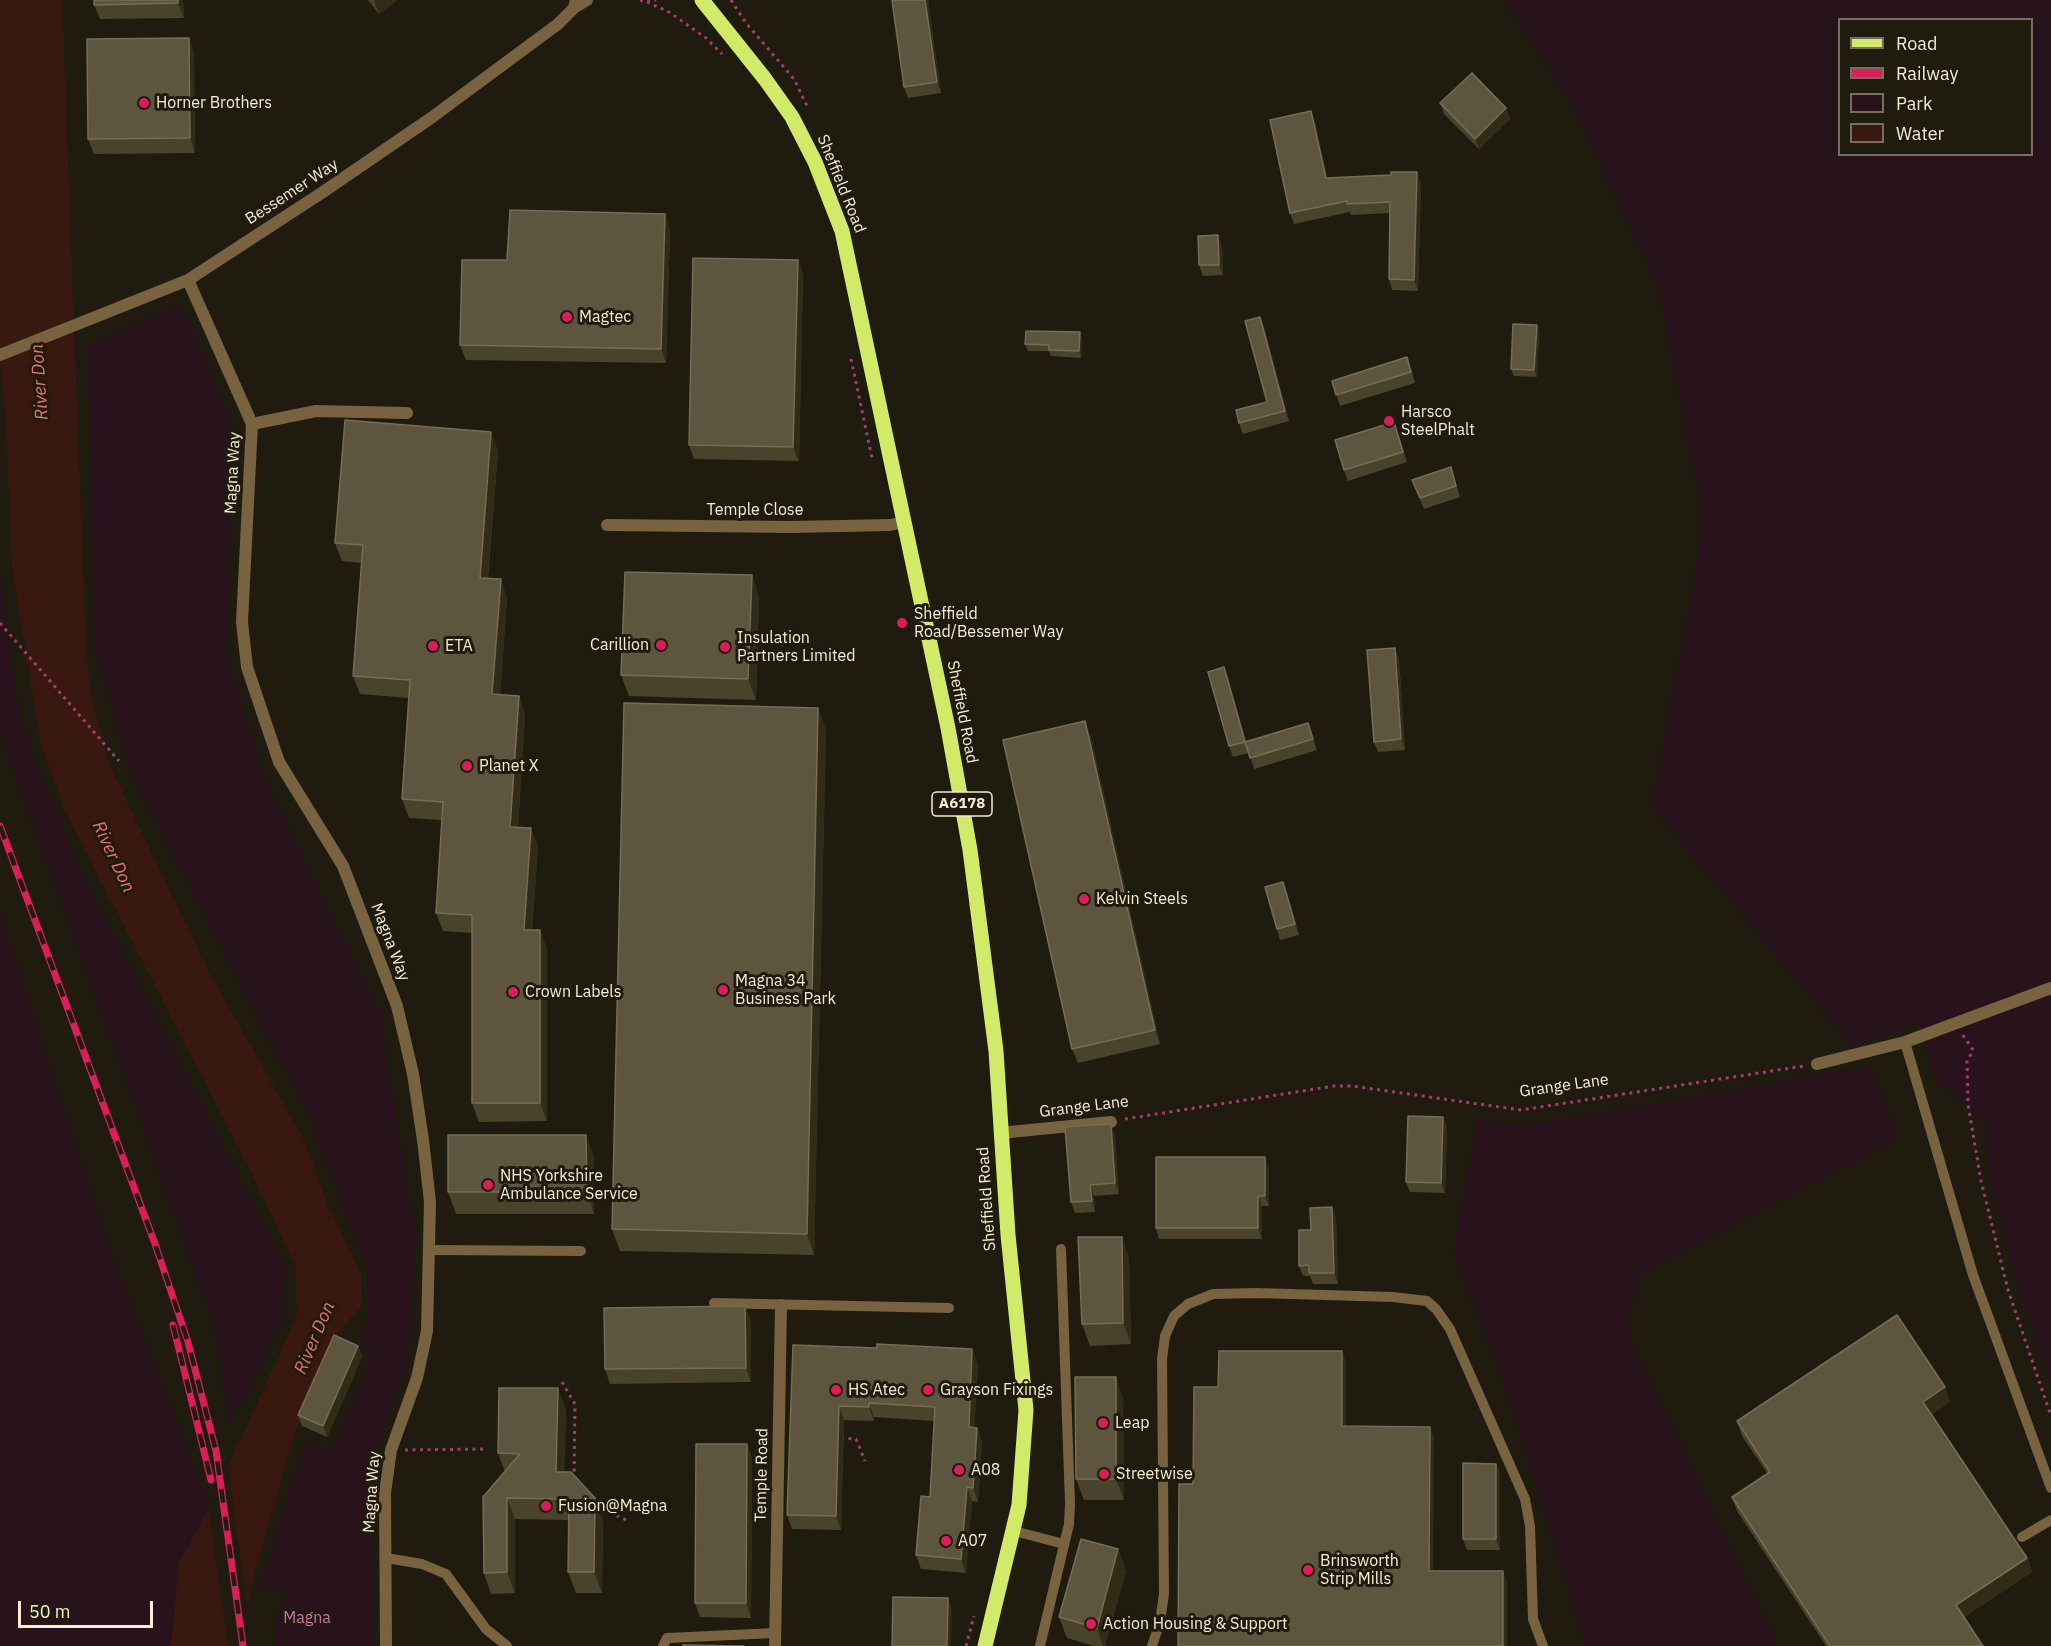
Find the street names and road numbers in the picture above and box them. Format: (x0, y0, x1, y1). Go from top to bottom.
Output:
street label: Sheffield Road (813, 132, 869, 236)
street label: Bessemer Way (242, 155, 342, 229)
street label: Magna Way (221, 432, 245, 514)
street label: Temple Close (707, 500, 803, 520)
street label: Sheffield Road (943, 659, 981, 765)
road number: A6178 (932, 792, 992, 816)
street label: Magna Way (366, 900, 414, 984)
street label: Grange Lane (1518, 1070, 1610, 1102)
street label: Grange Lane (1038, 1092, 1130, 1122)
street label: Sheffield Road (974, 1146, 1000, 1252)
street label: Temple Road (752, 1428, 772, 1522)
street label: Magna Way (360, 1450, 384, 1534)

